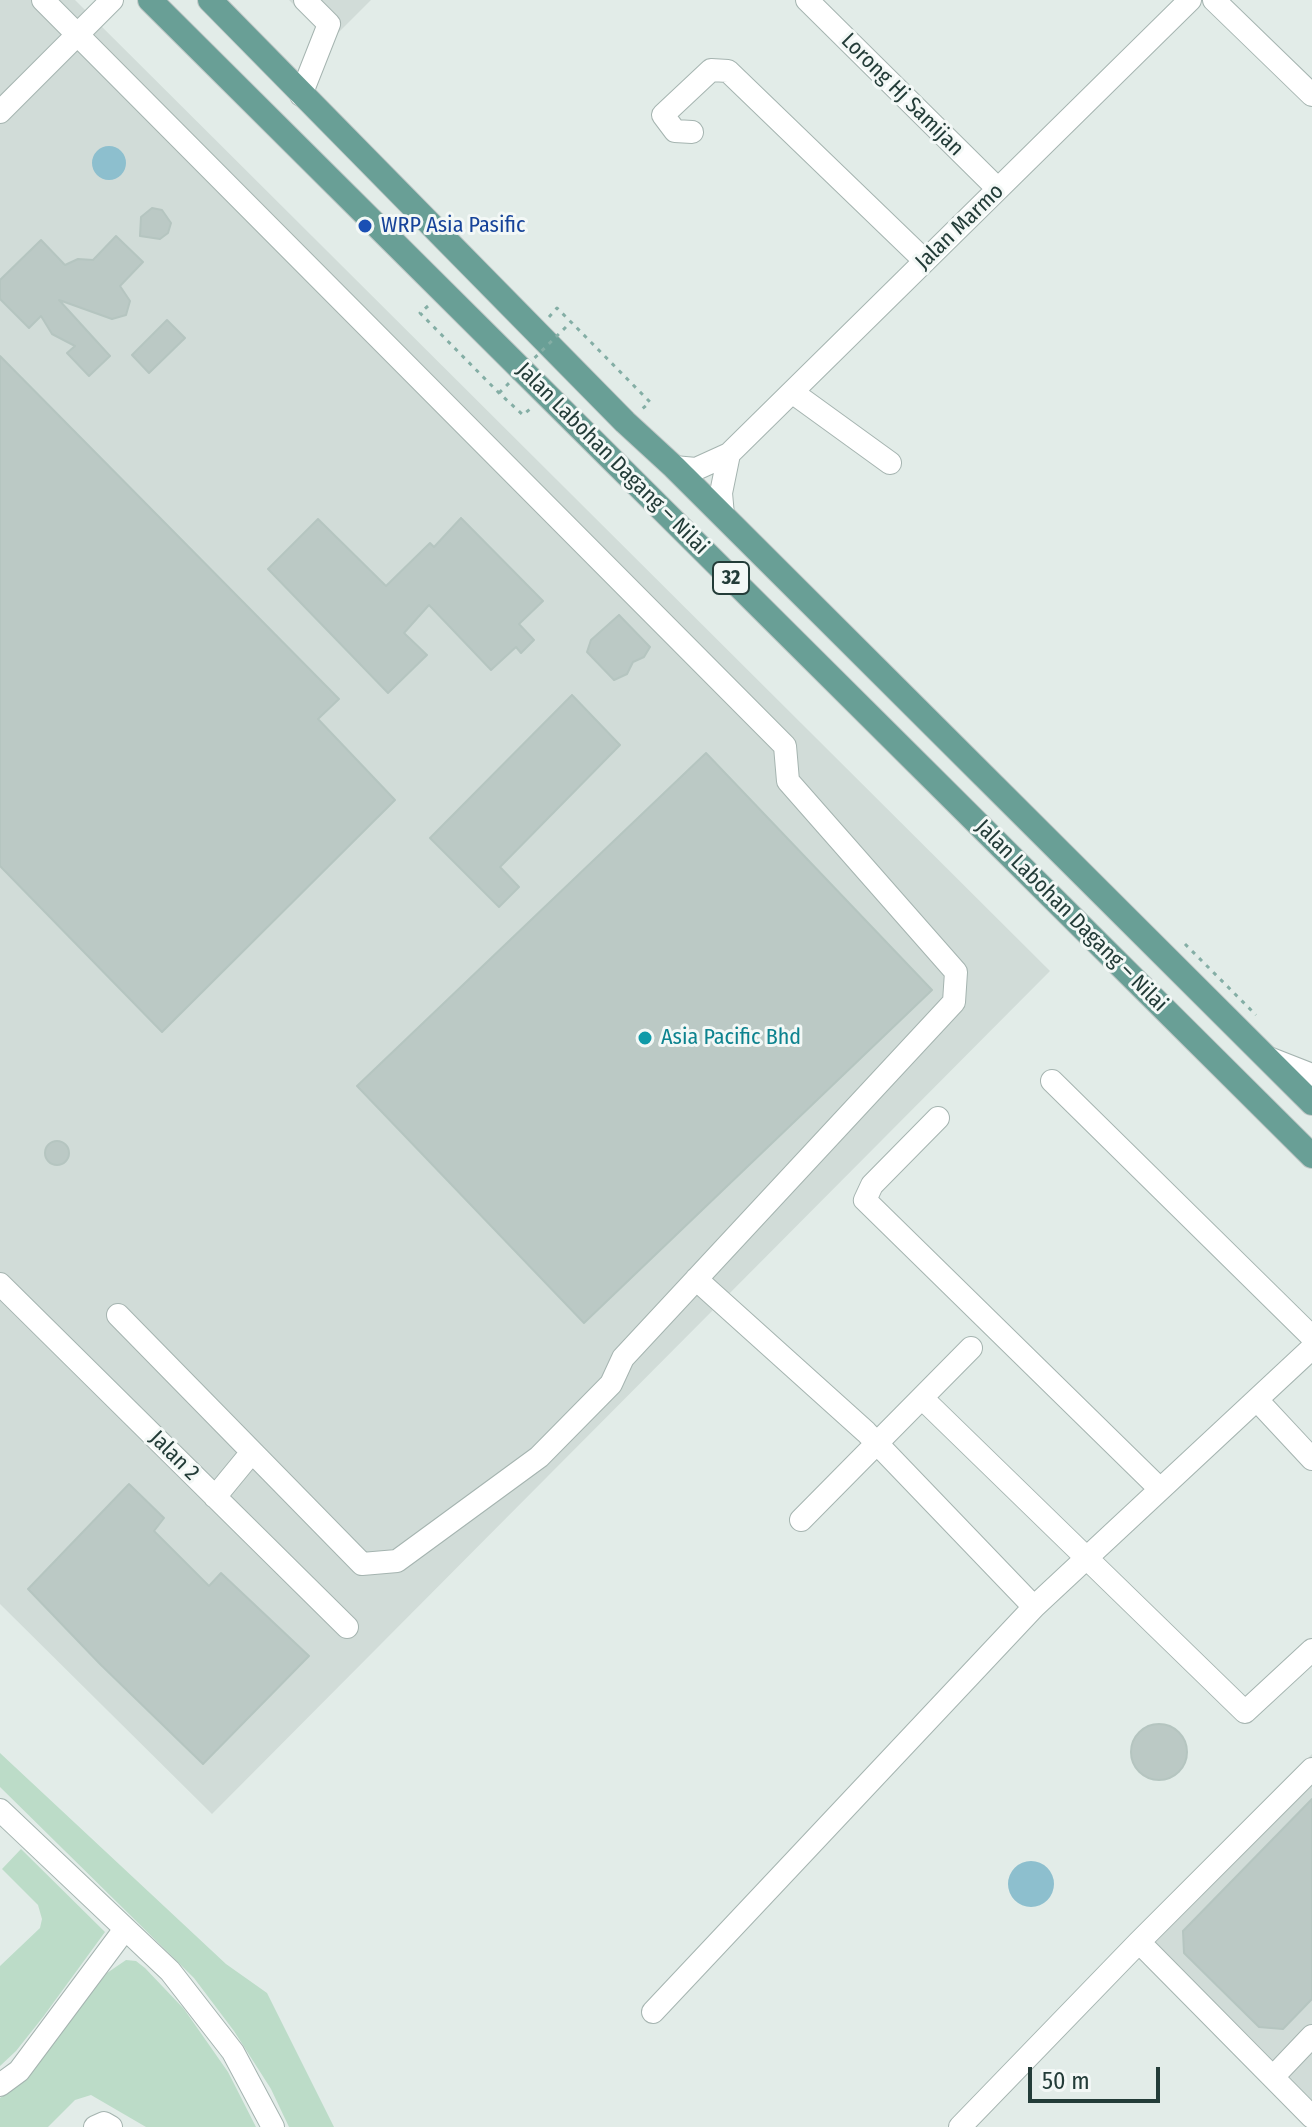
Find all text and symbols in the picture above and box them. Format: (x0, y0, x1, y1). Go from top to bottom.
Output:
street label: Lorong Hj Samijan (835, 28, 969, 162)
street label: Jalan Marmo (910, 178, 1010, 276)
place label: WRP Asia Pasific (381, 213, 525, 239)
marker: WRP Asia Pasific (356, 217, 374, 235)
street label: Jalan Labohan Dagang ‒ Nilai (510, 357, 714, 561)
road number: 32 (713, 562, 749, 594)
street label: Jalan Labohan Dagang ‒ Nilai (969, 814, 1173, 1018)
place label: Asia Pacific Bhd (661, 1025, 801, 1051)
marker: Asia Pacific Bhd (636, 1029, 654, 1047)
street label: Jalan 2 (144, 1426, 204, 1486)
scale bar (1032, 2051, 1164, 2101)
text: 50 m (1042, 2067, 1090, 2095)

